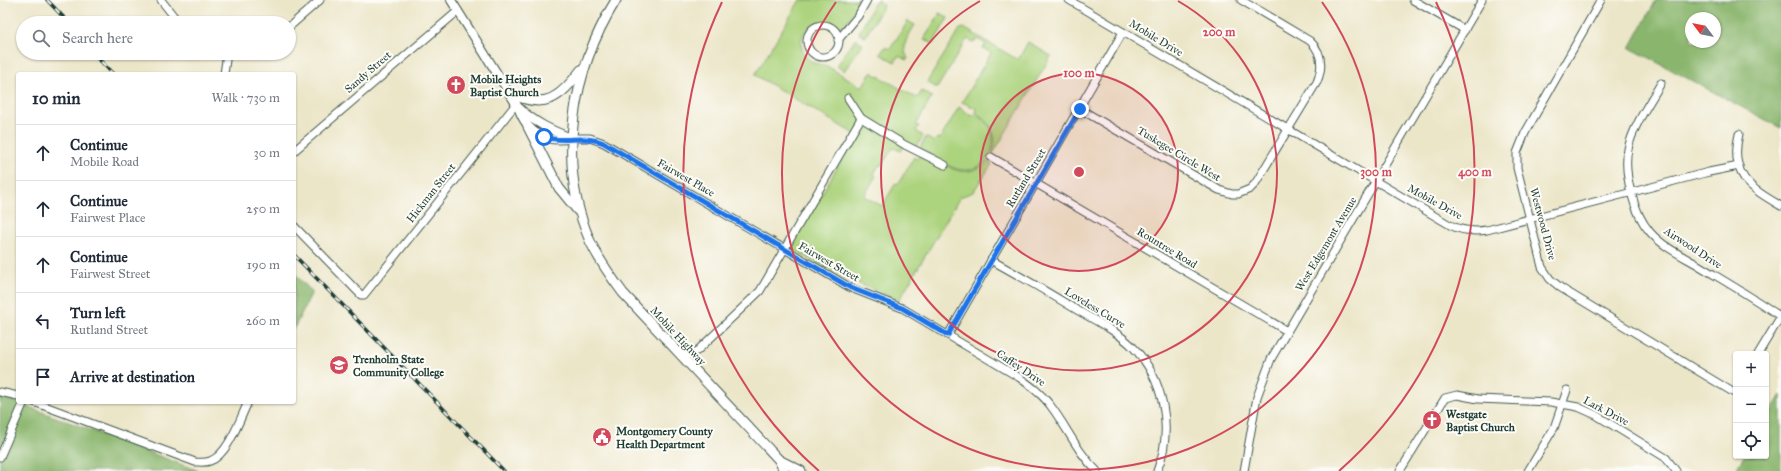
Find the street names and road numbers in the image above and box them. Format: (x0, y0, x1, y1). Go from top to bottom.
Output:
street label: Mobile Drive (1127, 17, 1186, 59)
street label: Sandy Street (342, 48, 394, 96)
street label: Tuskegee Circle West (1135, 124, 1223, 184)
street label: Rutland Street (1003, 146, 1049, 210)
street label: Fairwest Place (655, 156, 717, 200)
street label: Hickman Street (404, 161, 458, 225)
street label: Mobile Drive (1405, 182, 1465, 223)
street label: Westwood Drive (1527, 186, 1559, 262)
street label: West Edgemont Avenue (1293, 194, 1360, 294)
street label: Airwood Drive (1661, 224, 1725, 272)
street label: Rountree Road (1135, 225, 1200, 271)
street label: Fairwest Street (796, 239, 862, 285)
street label: Loveless Curve (1062, 285, 1128, 331)
street label: Mobile Highway (647, 304, 709, 369)
street label: Caffey Drive (994, 347, 1048, 389)
street label: Lark Drive (1581, 394, 1631, 429)

